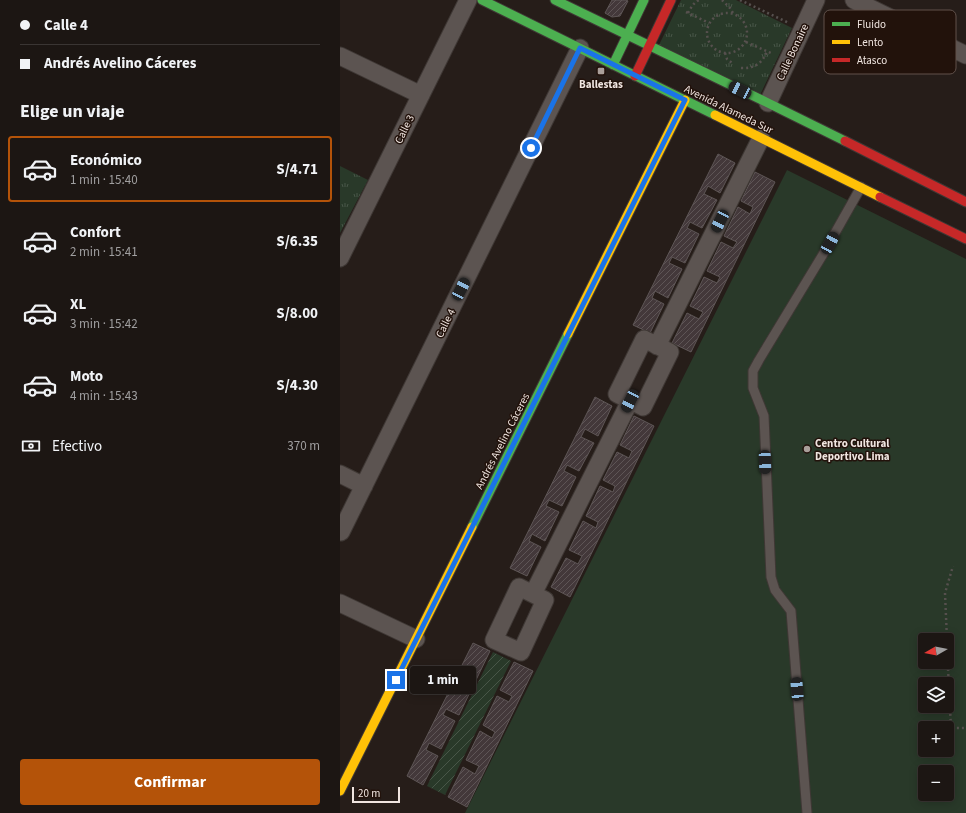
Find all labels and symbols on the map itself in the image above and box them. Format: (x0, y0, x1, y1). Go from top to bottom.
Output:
legend (824, 10, 956, 74)
text: Fluido (857, 17, 886, 32)
street label: Calle Bonaire (773, 21, 812, 83)
text: Lento (857, 35, 883, 50)
text: Atasco (857, 53, 887, 68)
marker: Ballestas (596, 66, 606, 76)
place label: Ballestas (579, 77, 623, 92)
car (727, 79, 753, 101)
street label: Avenida Alameda Sur (682, 81, 776, 138)
street label: Calle 3 (391, 112, 418, 146)
route start (522, 139, 540, 157)
car (709, 208, 731, 234)
car (819, 230, 841, 256)
car (450, 276, 472, 302)
street label: Calle 4 (432, 306, 459, 340)
car (619, 388, 641, 414)
street label: Andrés Avelino Cáceres (472, 390, 533, 492)
place label: Centro Cultural Deportivo Lima (815, 436, 890, 464)
marker: Centro Cultural Deportivo Lima (802, 444, 812, 454)
car (759, 450, 771, 474)
north arrow (918, 633, 954, 669)
callout: 1 min (410, 666, 476, 694)
route end (387, 671, 405, 689)
car (790, 677, 804, 701)
scale bar (352, 785, 400, 804)

